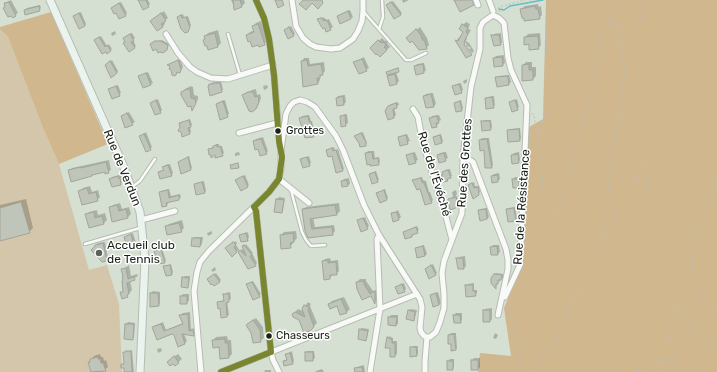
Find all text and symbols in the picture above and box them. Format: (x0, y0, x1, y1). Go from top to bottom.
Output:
street label: Rue des Grottes (455, 118, 475, 208)
place label: Grottes (286, 124, 324, 138)
marker: Grottes (273, 126, 283, 136)
street label: Rue de Verdun (100, 127, 144, 209)
street label: Rue de l'Évéché (414, 130, 454, 218)
street label: Rue de la Résistance (511, 149, 533, 265)
place label: Accueil club de Tennis (107, 239, 175, 267)
marker: Accueil club de Tennis (94, 248, 104, 258)
place label: Chasseurs (276, 329, 330, 343)
marker: Chasseurs (264, 331, 274, 341)

